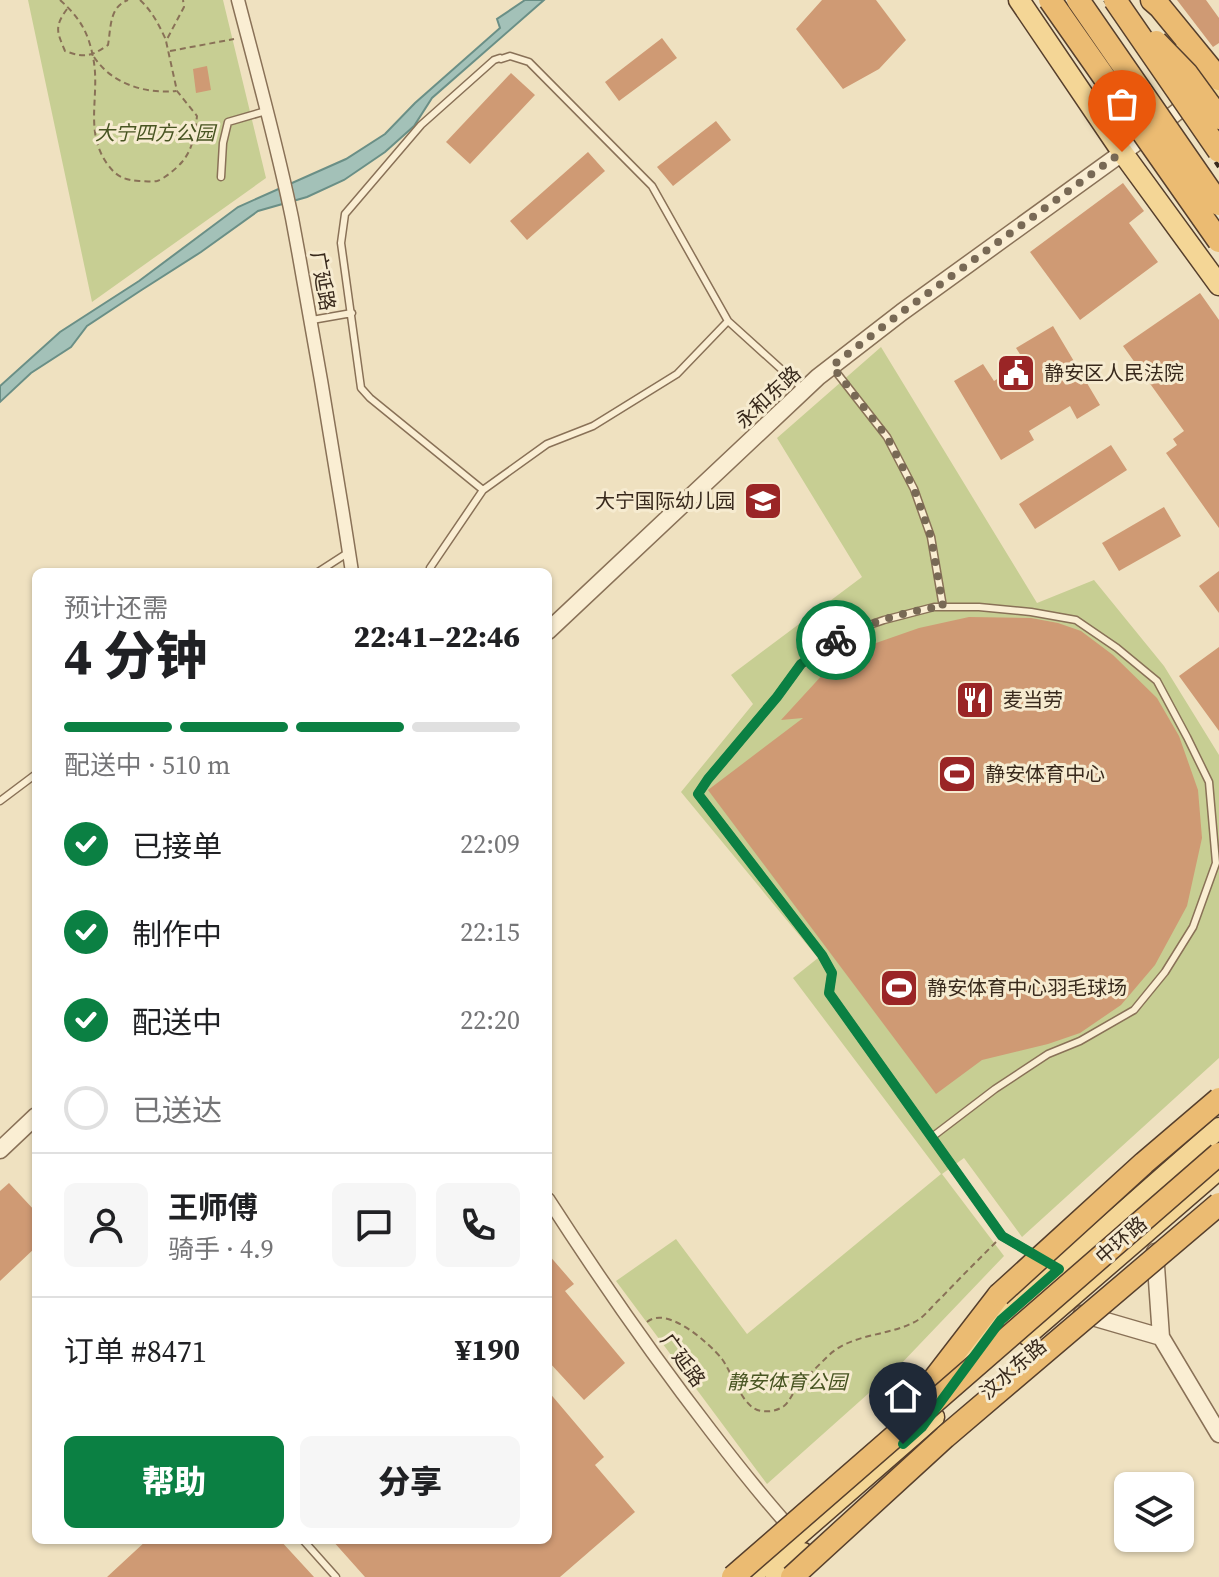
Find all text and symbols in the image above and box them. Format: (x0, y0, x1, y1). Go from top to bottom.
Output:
pin (1088, 70, 1156, 152)
icon: bag (1100, 82, 1144, 126)
park label: 大宁四方公园 (95, 119, 218, 147)
street label: 广延路 (304, 249, 342, 313)
public building icon: 静安区人民法院 (995, 352, 1037, 394)
street label: 永和东路 (729, 359, 807, 435)
place label: 静安区人民法院 (1044, 359, 1184, 387)
school or university icon: 大宁国际幼儿园 (742, 480, 784, 522)
place label: 大宁国际幼儿园 (595, 487, 735, 515)
text: 预计还需 (64, 590, 168, 626)
courier (796, 600, 876, 680)
text: 22:41–22:46 (353, 616, 520, 657)
icon: bike (814, 618, 858, 662)
text: 4 分钟 (64, 620, 208, 691)
restaurant icon: 麦当劳 (954, 679, 996, 721)
place label: 麦当劳 (1003, 686, 1063, 714)
text: 配送中 · 510 m (64, 747, 230, 783)
sports icon: 静安体育中心 (936, 753, 978, 795)
place label: 静安体育中心 (985, 760, 1105, 788)
icon: check (64, 822, 108, 866)
text: 已接单 (132, 826, 222, 867)
text: 22:09 (460, 826, 520, 862)
icon: check (64, 910, 108, 954)
text: 制作中 (132, 914, 222, 955)
text: 22:15 (460, 914, 520, 950)
sports icon: 静安体育中心羽毛球场 (878, 967, 920, 1009)
place label: 静安体育中心羽毛球场 (927, 974, 1127, 1002)
icon: check (64, 998, 108, 1042)
text: 配送中 (132, 1002, 222, 1043)
text: 22:20 (460, 1002, 520, 1038)
text: 已送达 (132, 1090, 222, 1131)
button: person (64, 1183, 148, 1267)
button: chat (332, 1183, 416, 1267)
button: phone (436, 1183, 520, 1267)
text: 王师傅 (168, 1187, 258, 1228)
street label: 中环路 (1089, 1210, 1153, 1270)
text: 骑手 · 4.9 (168, 1231, 274, 1267)
street label: 广延路 (654, 1328, 712, 1392)
text: ¥190 (455, 1329, 520, 1370)
text: 订单 #8471 (64, 1331, 207, 1372)
street label: 汶水东路 (974, 1332, 1052, 1406)
pin (869, 1362, 937, 1444)
park label: 静安体育公园 (727, 1368, 850, 1396)
icon: home (881, 1374, 925, 1418)
button: 帮助 (64, 1436, 284, 1528)
button: 分享 (300, 1436, 520, 1528)
map controls (1114, 1472, 1194, 1552)
button: layers (1114, 1472, 1194, 1552)

